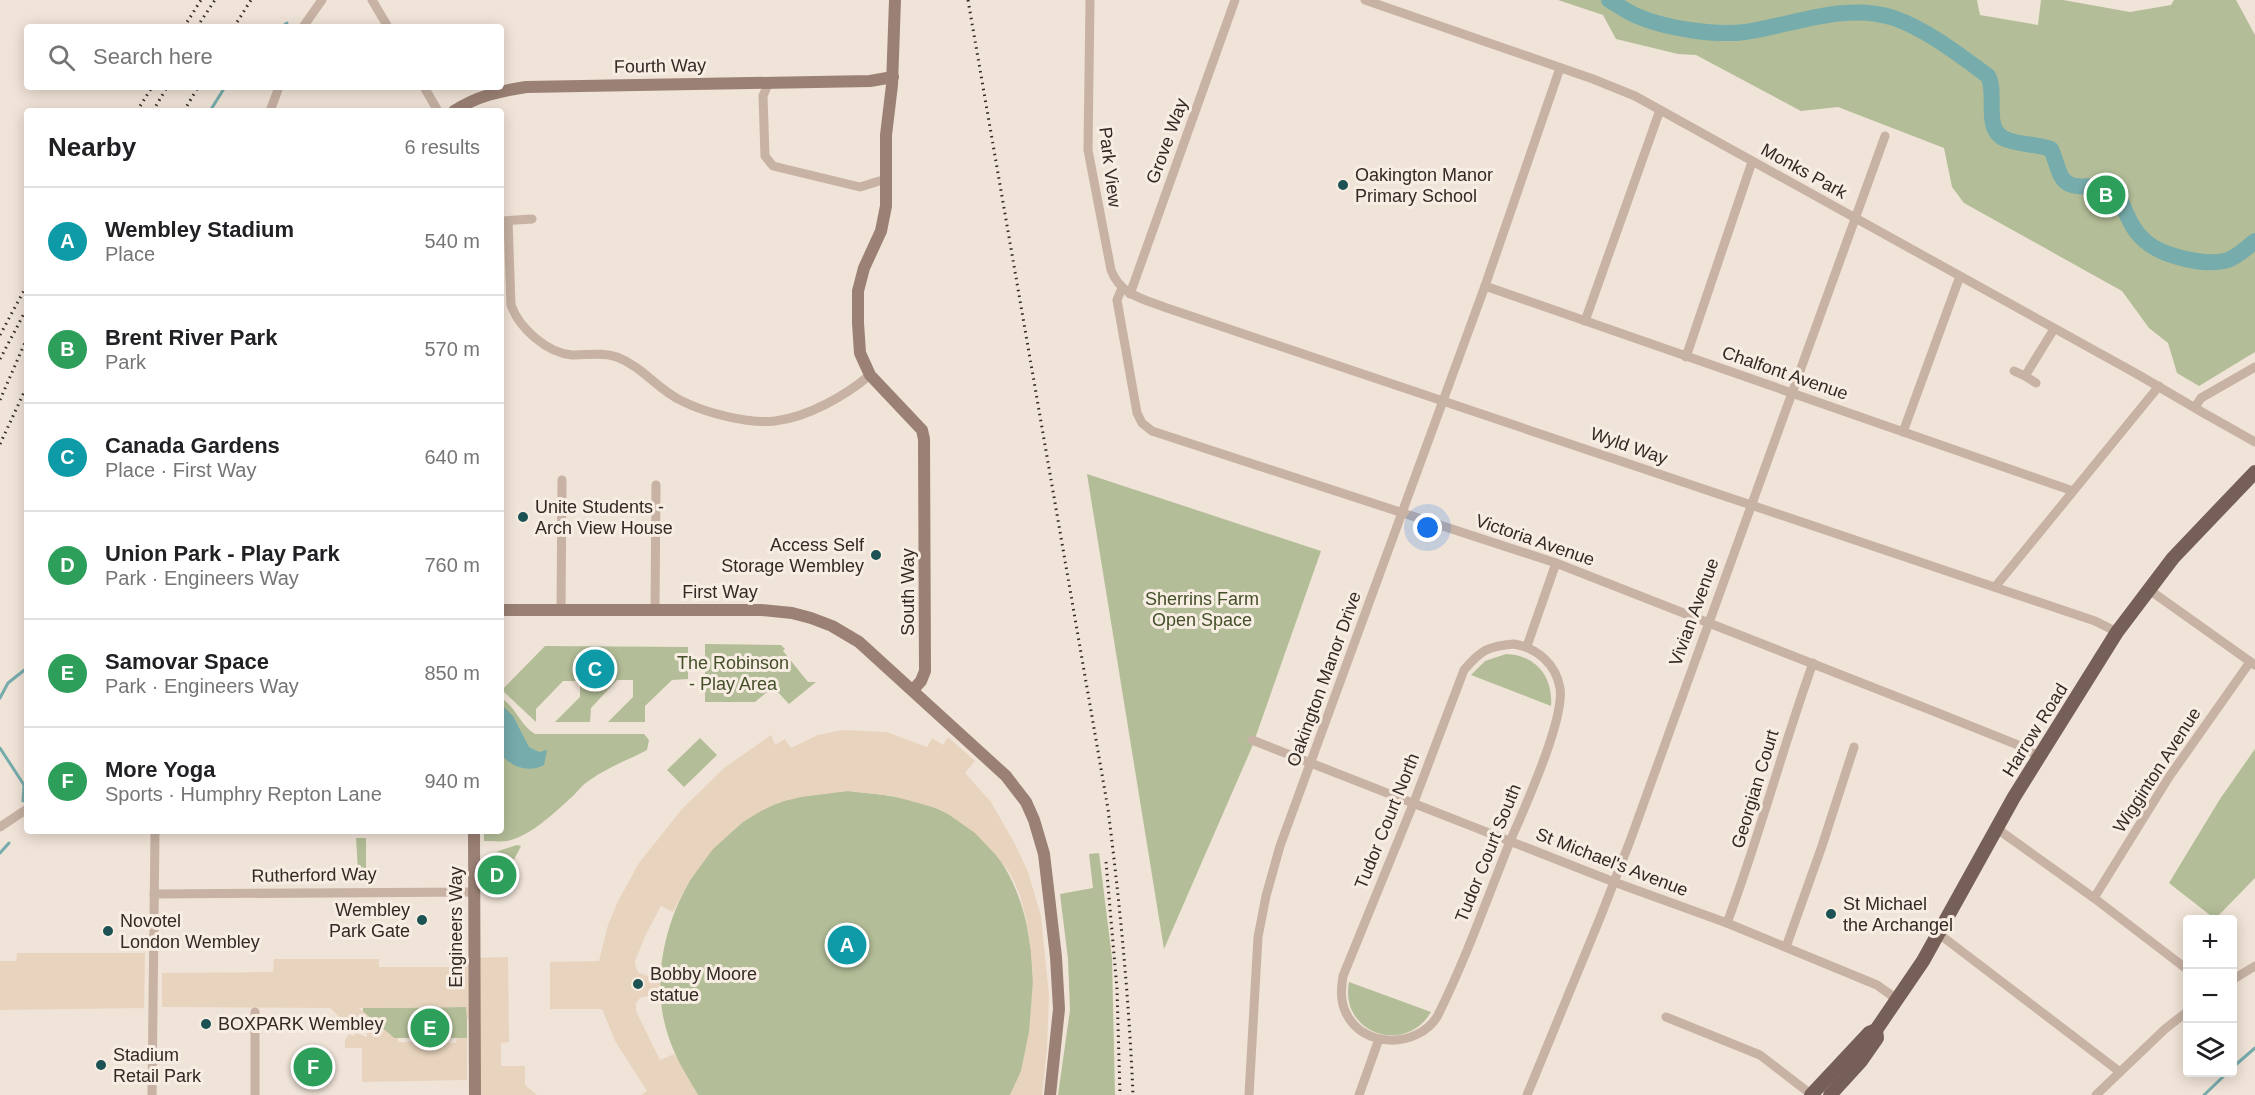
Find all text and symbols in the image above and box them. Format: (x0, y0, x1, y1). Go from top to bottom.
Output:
search box (24, 24, 504, 90)
icon: search (45, 41, 78, 74)
text: Search here (93, 44, 213, 69)
street label: Fourth Way (614, 55, 706, 77)
street label: Grove Way (1142, 96, 1192, 186)
street label: Park View (1095, 126, 1125, 209)
text: Nearby (48, 132, 136, 162)
text: 6 results (404, 136, 480, 158)
street label: Monks Park (1758, 139, 1851, 203)
place label: Oakington Manor Primary School (1355, 165, 1493, 206)
pin: B (2086, 172, 2126, 218)
marker: Oakington Manor Primary School (1336, 178, 1350, 192)
text: Wembley Stadium (105, 217, 294, 242)
text: A (60, 230, 75, 252)
text: 540 m (424, 230, 480, 252)
text: Place (105, 243, 155, 265)
text: Brent River Park (105, 325, 277, 350)
text: B (60, 338, 75, 360)
text: 570 m (424, 338, 480, 360)
street label: Chalfont Avenue (1719, 342, 1851, 404)
text: Park (105, 351, 146, 373)
street label: Wyld Way (1588, 423, 1670, 469)
text: Canada Gardens (105, 433, 280, 458)
text: C (60, 446, 75, 468)
text: 640 m (424, 446, 480, 468)
text: Place · First Way (105, 459, 257, 481)
place label: Unite Students - Arch View House (535, 497, 673, 538)
marker: Unite Students - Arch View House (516, 510, 530, 524)
street label: Victoria Avenue (1473, 510, 1597, 570)
your location (1413, 513, 1442, 542)
place label: Access Self Storage Wembley (721, 535, 865, 576)
text: Union Park - Play Park (105, 541, 340, 566)
marker: Access Self Storage Wembley (869, 548, 883, 562)
street label: South Way (898, 548, 918, 636)
text: D (60, 554, 75, 576)
text: 760 m (424, 554, 480, 576)
street label: Vivian Avenue (1665, 555, 1723, 669)
text: Park · Engineers Way (105, 567, 299, 589)
street label: First Way (682, 582, 758, 602)
park label: Sherrins Farm Open Space (1145, 589, 1259, 630)
street label: Oakington Manor Drive (1283, 589, 1365, 769)
pin: C (576, 646, 614, 692)
text: Samovar Space (105, 649, 269, 674)
park label: The Robinson - Play Area (677, 653, 789, 694)
text: E (61, 662, 74, 684)
text: 850 m (424, 662, 480, 684)
text: Park · Engineers Way (105, 675, 299, 697)
street label: Harrow Road (1998, 680, 2072, 780)
street label: Wigginton Avenue (2109, 704, 2205, 836)
street label: Georgian Court (1727, 727, 1783, 851)
street label: Tudor Court North (1351, 750, 1423, 892)
text: More Yoga (105, 757, 215, 782)
text: F (61, 770, 74, 792)
text: 940 m (424, 770, 480, 792)
street label: Tudor Court South (1451, 781, 1525, 925)
text: Sports · Humphry Repton Lane (105, 783, 382, 805)
street label: St Michael's Avenue (1533, 824, 1691, 900)
pin: D (478, 852, 516, 898)
street label: Rutherford Way (251, 864, 377, 886)
street label: Engineers Way (446, 866, 466, 988)
place label: St Michael the Archangel (1843, 894, 1953, 935)
place label: Wembley Park Gate (329, 900, 410, 941)
marker: St Michael the Archangel (1824, 907, 1838, 921)
place label: Novotel London Wembley (120, 911, 260, 952)
marker: Wembley Park Gate (415, 913, 429, 927)
map controls (2183, 915, 2237, 1077)
button: + (2183, 915, 2237, 969)
pin: A (828, 922, 866, 968)
marker: Novotel London Wembley (101, 924, 115, 938)
place label: Bobby Moore statue (650, 964, 757, 1005)
button: − (2183, 969, 2237, 1023)
marker: Bobby Moore statue (631, 977, 645, 991)
pin: E (410, 1006, 450, 1050)
place label: BOXPARK Wembley (218, 1014, 383, 1034)
marker: BOXPARK Wembley (199, 1017, 213, 1031)
button: layers (2183, 1023, 2237, 1077)
pin: F (294, 1044, 332, 1090)
place label: Stadium Retail Park (113, 1045, 202, 1086)
marker: Stadium Retail Park (94, 1058, 108, 1072)

